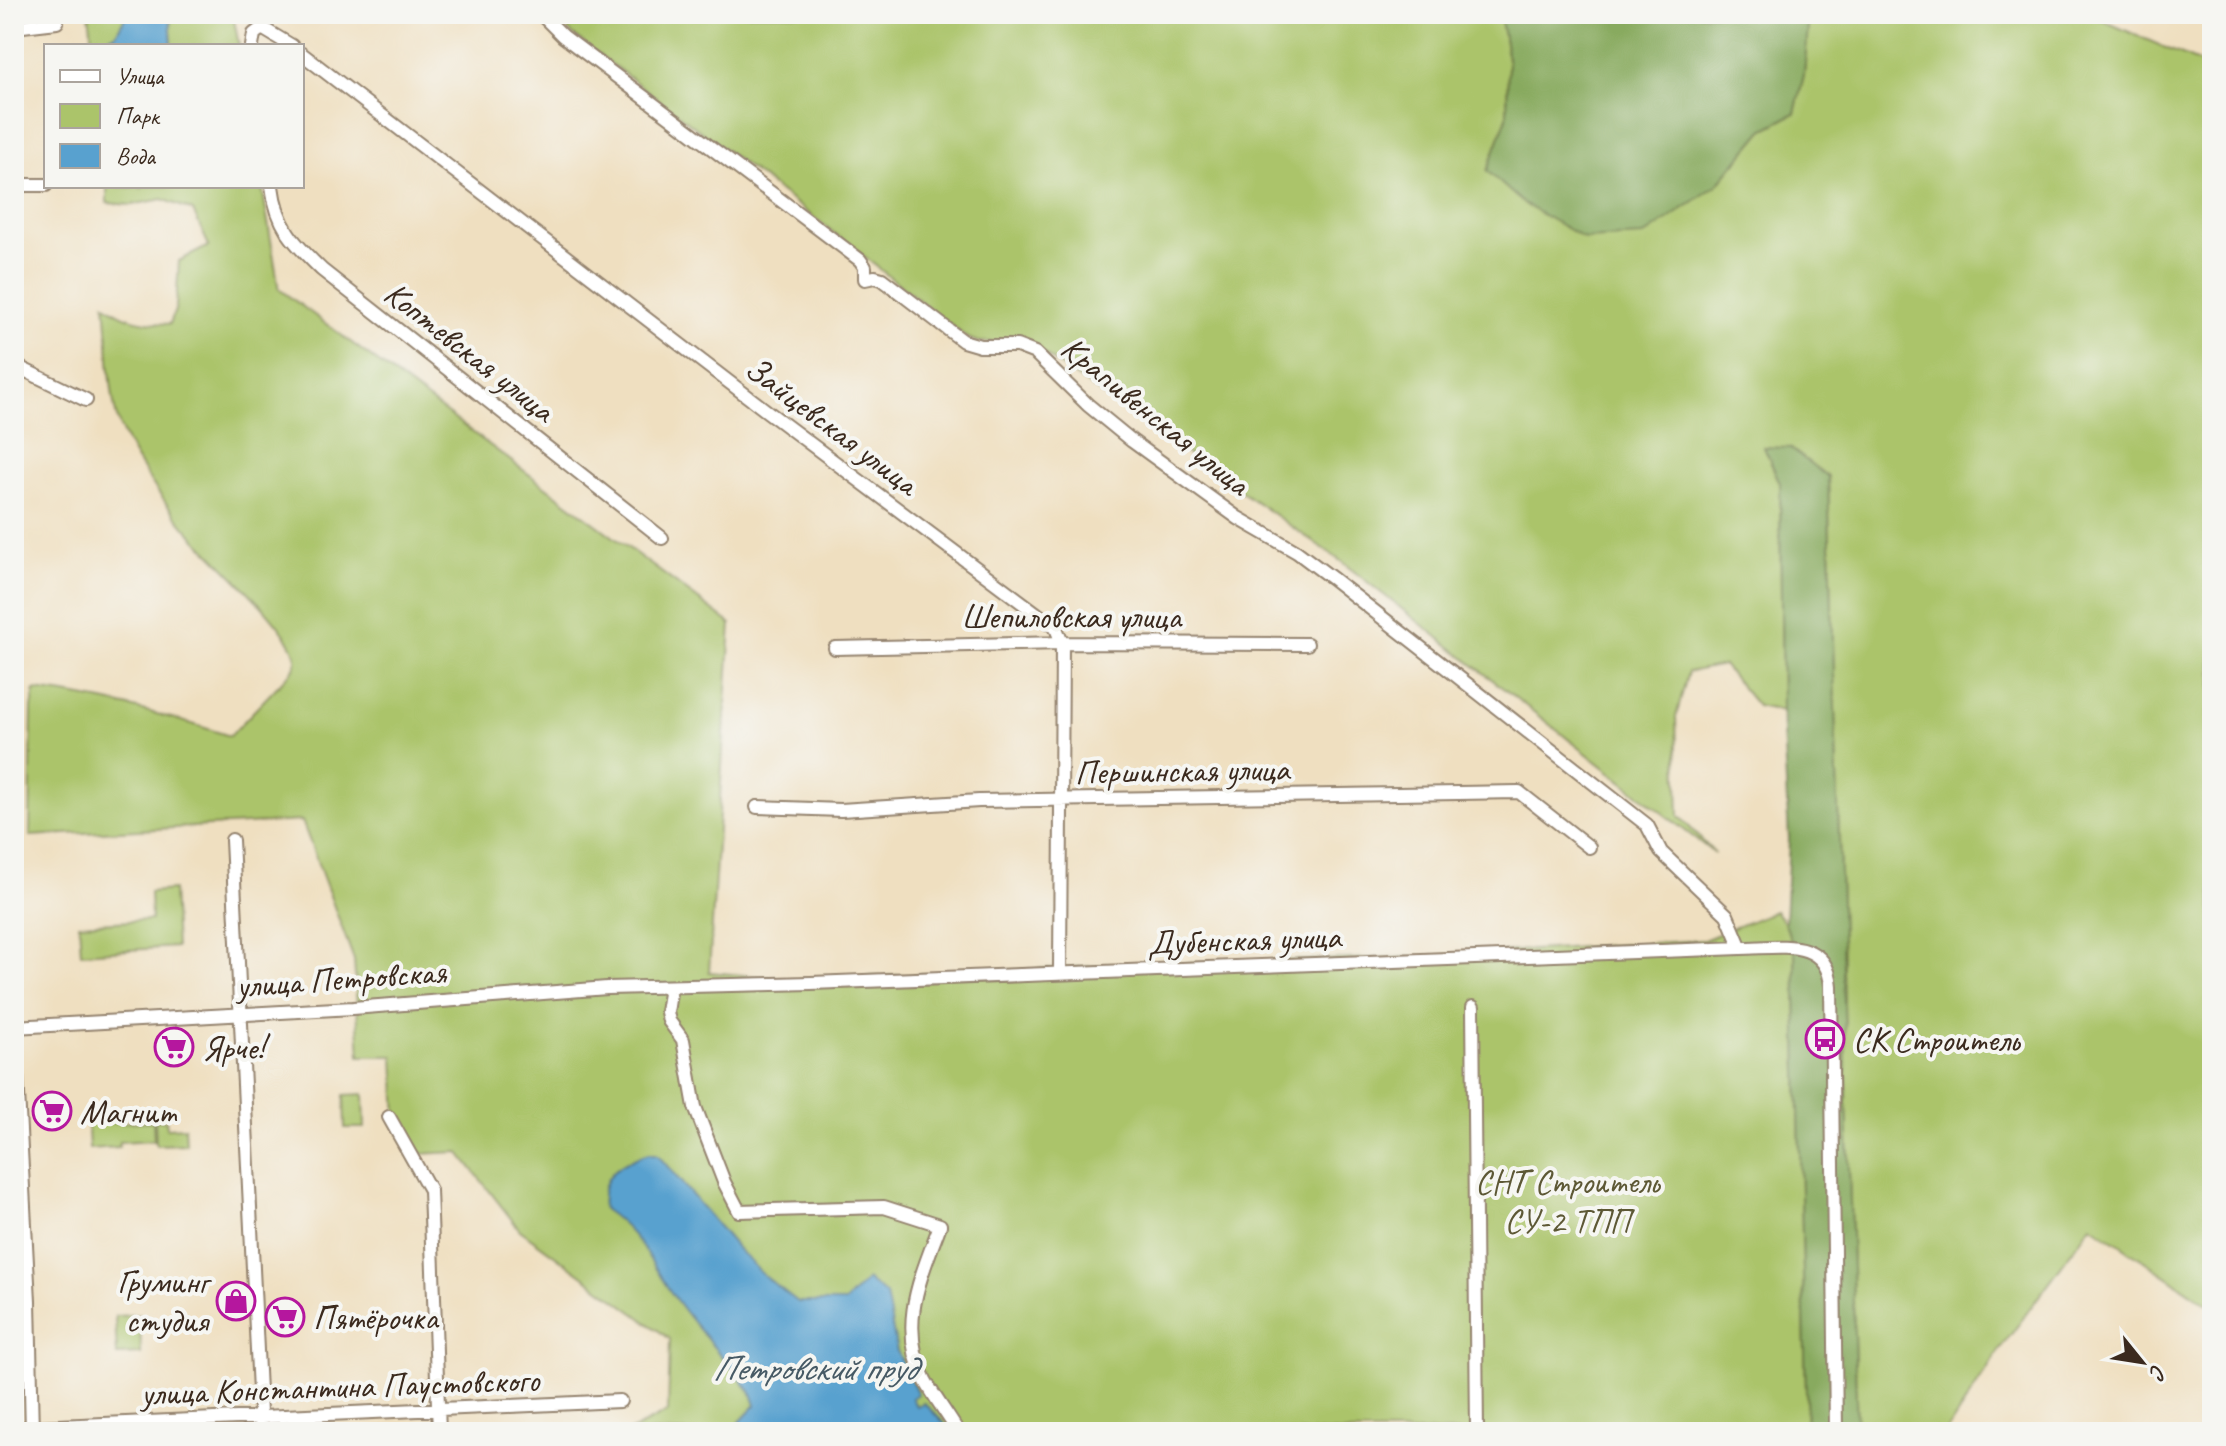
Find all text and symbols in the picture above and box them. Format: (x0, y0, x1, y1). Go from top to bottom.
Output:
legend (44, 44, 304, 188)
text: Улица (116, 61, 165, 91)
text: Парк (116, 101, 161, 131)
text: Вода (116, 141, 156, 171)
street label: Коптевская улица (376, 272, 565, 433)
street label: Крапивенская улица (1053, 326, 1261, 506)
street label: Зайцевская улица (737, 346, 929, 506)
street label: Шепиловская улица (961, 595, 1183, 638)
street label: Першинская улица (1074, 747, 1292, 794)
street label: Дубенская улица (1147, 915, 1344, 964)
street label: улица Петровская (233, 950, 449, 1007)
bus stop icon: СК Строитель (1804, 1018, 1846, 1060)
place label: СК Строитель (1853, 1018, 2022, 1061)
supermarket icon: Ярче! (153, 1026, 195, 1068)
place label: Ярче! (202, 1026, 271, 1069)
supermarket icon: Магнит (31, 1090, 73, 1132)
place label: Магнит (80, 1090, 178, 1133)
park label: СНТ Строитель СУ-2 ТПП (1475, 1160, 1662, 1242)
place label: Груминг студия (117, 1260, 212, 1342)
shop icon: Груминг студия (215, 1280, 257, 1322)
supermarket icon: Пятёрочка (264, 1296, 306, 1338)
place label: Пятёрочка (313, 1296, 440, 1339)
north arrow (2102, 1322, 2182, 1402)
water label: Петровский пруд (712, 1345, 924, 1391)
street label: улица Константина Паустовского (138, 1358, 542, 1415)
text: С (2142, 1360, 2173, 1386)

